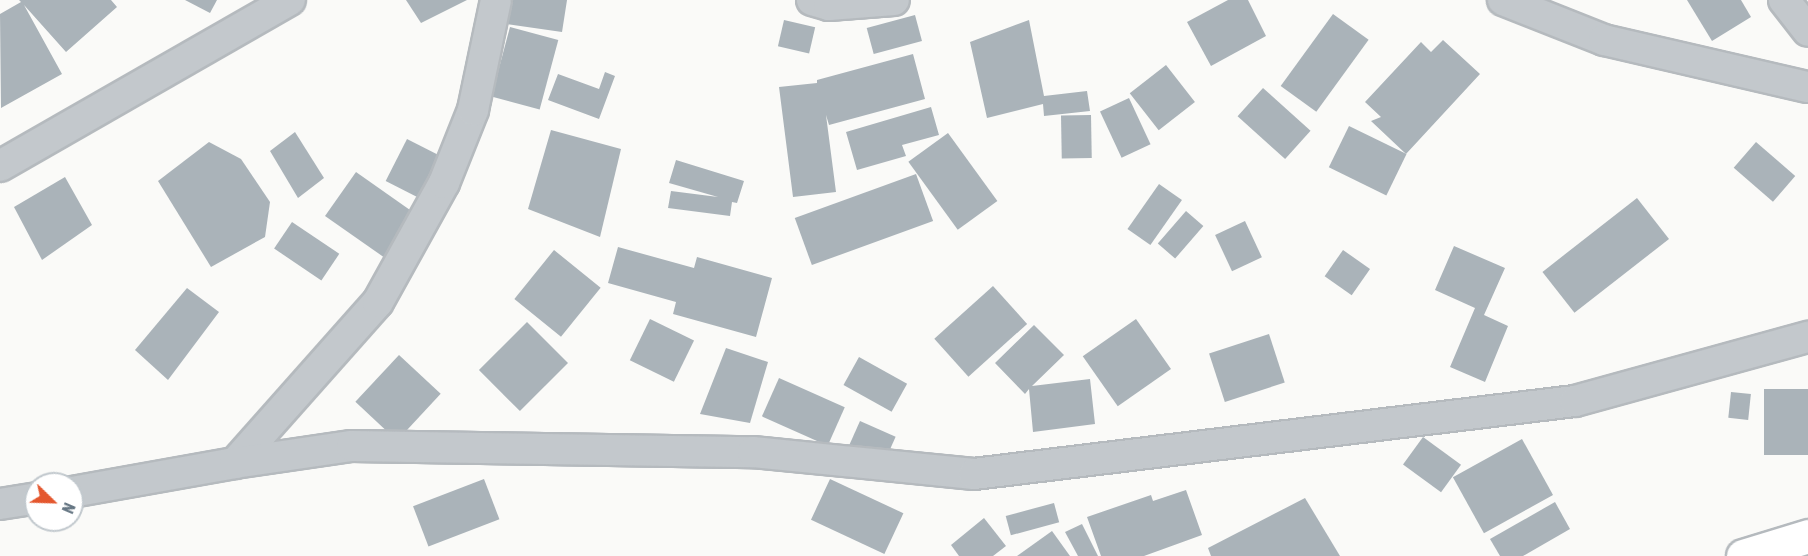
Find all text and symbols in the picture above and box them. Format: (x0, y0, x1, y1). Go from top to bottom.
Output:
north arrow (24, 472, 84, 532)
text: N (59, 500, 79, 516)

